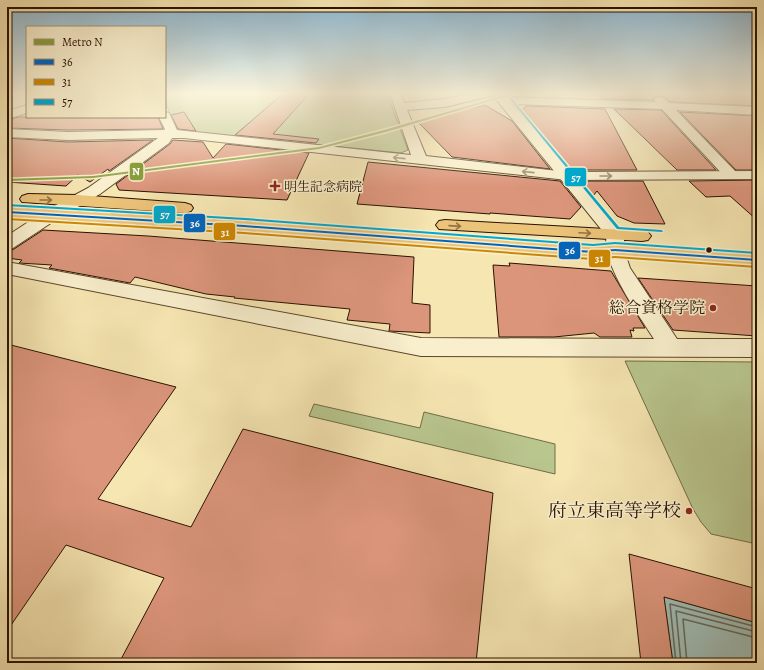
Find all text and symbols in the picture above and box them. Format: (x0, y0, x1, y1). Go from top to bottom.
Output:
legend (26, 26, 166, 118)
text: Metro N (62, 34, 103, 50)
text: 36 (62, 54, 73, 70)
text: 31 (62, 74, 71, 90)
text: 57 (62, 94, 73, 110)
one-way arrow (392, 154, 405, 162)
line badge: N (129, 162, 144, 181)
text: N (132, 164, 140, 179)
line badge: 57 (564, 167, 587, 187)
one-way arrow (522, 168, 535, 176)
text: 57 (571, 170, 581, 185)
one-way arrow (599, 172, 612, 180)
place label: 明生記念病院 (284, 178, 362, 195)
marker: 明生記念病院 (269, 180, 281, 192)
one-way arrow (39, 196, 52, 204)
line badge: 57 (153, 205, 176, 224)
text: 57 (160, 207, 170, 222)
line badge: 36 (183, 213, 206, 233)
text: 36 (190, 216, 200, 231)
line badge: 31 (213, 222, 236, 241)
one-way arrow (448, 222, 461, 229)
text: 31 (221, 225, 229, 240)
one-way arrow (578, 229, 591, 237)
line badge: 36 (558, 241, 581, 260)
text: 36 (565, 243, 575, 258)
unlabelled marker (704, 245, 714, 255)
line badge: 31 (588, 249, 611, 268)
text: 31 (595, 251, 603, 266)
place label: 総合資格学院 (609, 297, 705, 319)
marker: 総合資格学院 (708, 303, 718, 313)
place label: 府立東高等学校 (548, 498, 681, 524)
marker: 府立東高等学校 (684, 506, 694, 516)

